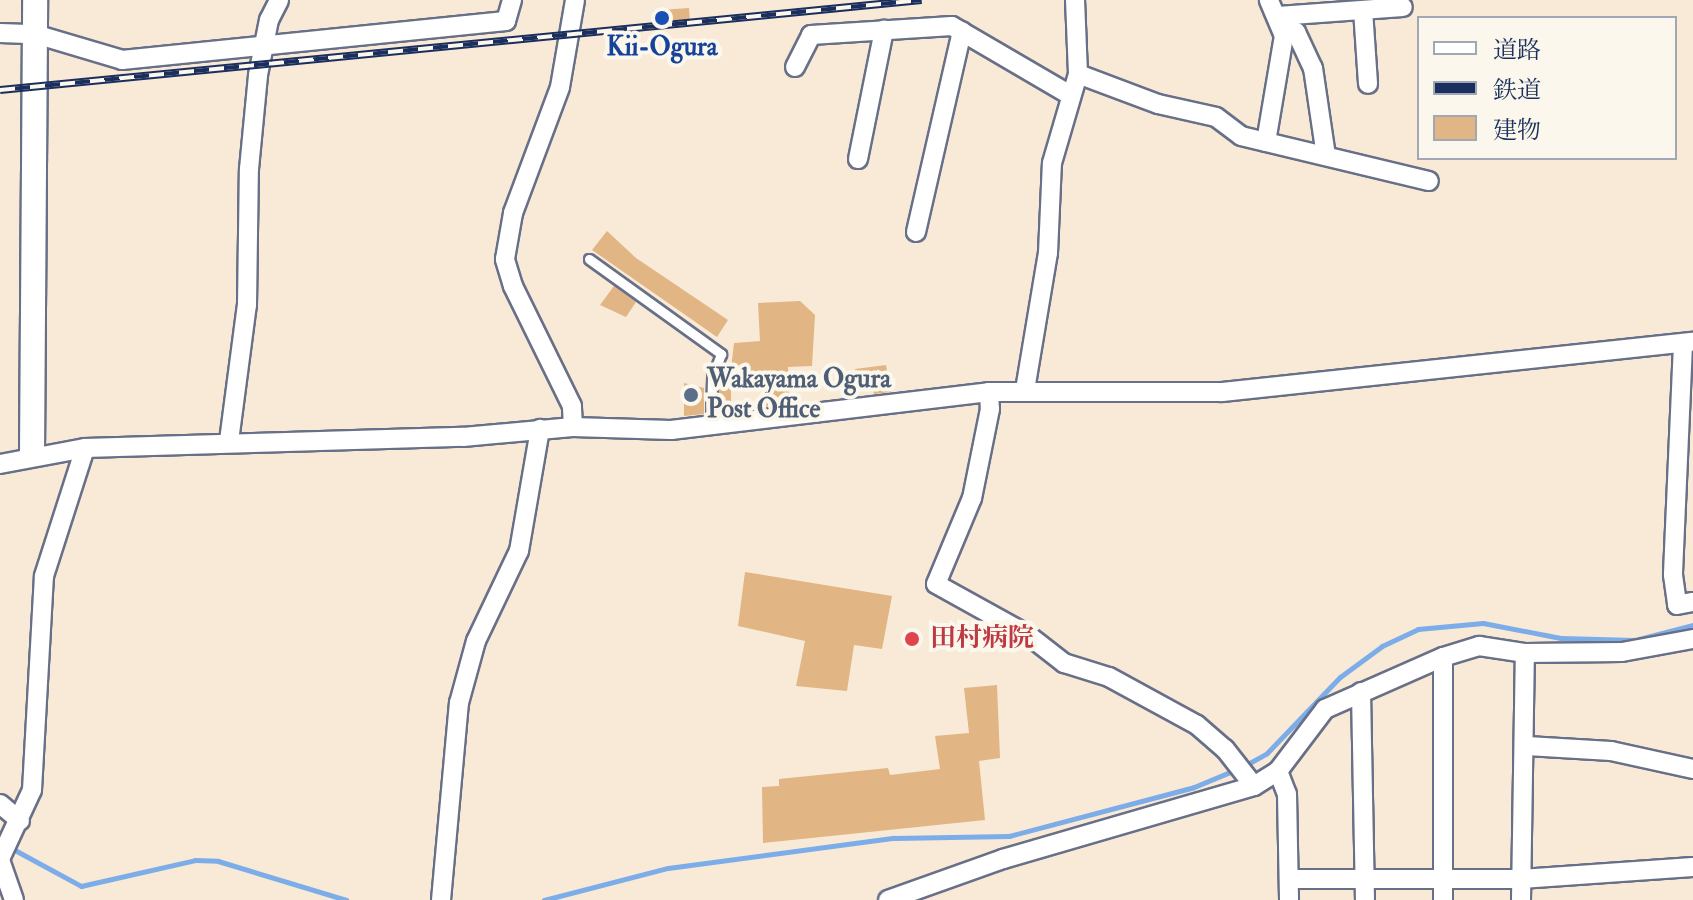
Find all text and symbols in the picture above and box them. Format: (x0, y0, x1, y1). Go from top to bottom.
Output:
marker: Kii-Ogura (651, 7, 673, 29)
legend (1417, 16, 1677, 160)
place label: Kii-Ogura (606, 32, 718, 64)
text: 道路 (1493, 35, 1541, 66)
text: 鉄道 (1493, 75, 1541, 106)
text: 建物 (1493, 115, 1541, 146)
place label: Wakayama Ogura Post Office (707, 364, 891, 426)
marker: Wakayama Ogura Post Office (682, 386, 700, 404)
place label: 田村病院 (930, 623, 1034, 655)
marker: 田村病院 (901, 628, 923, 650)

